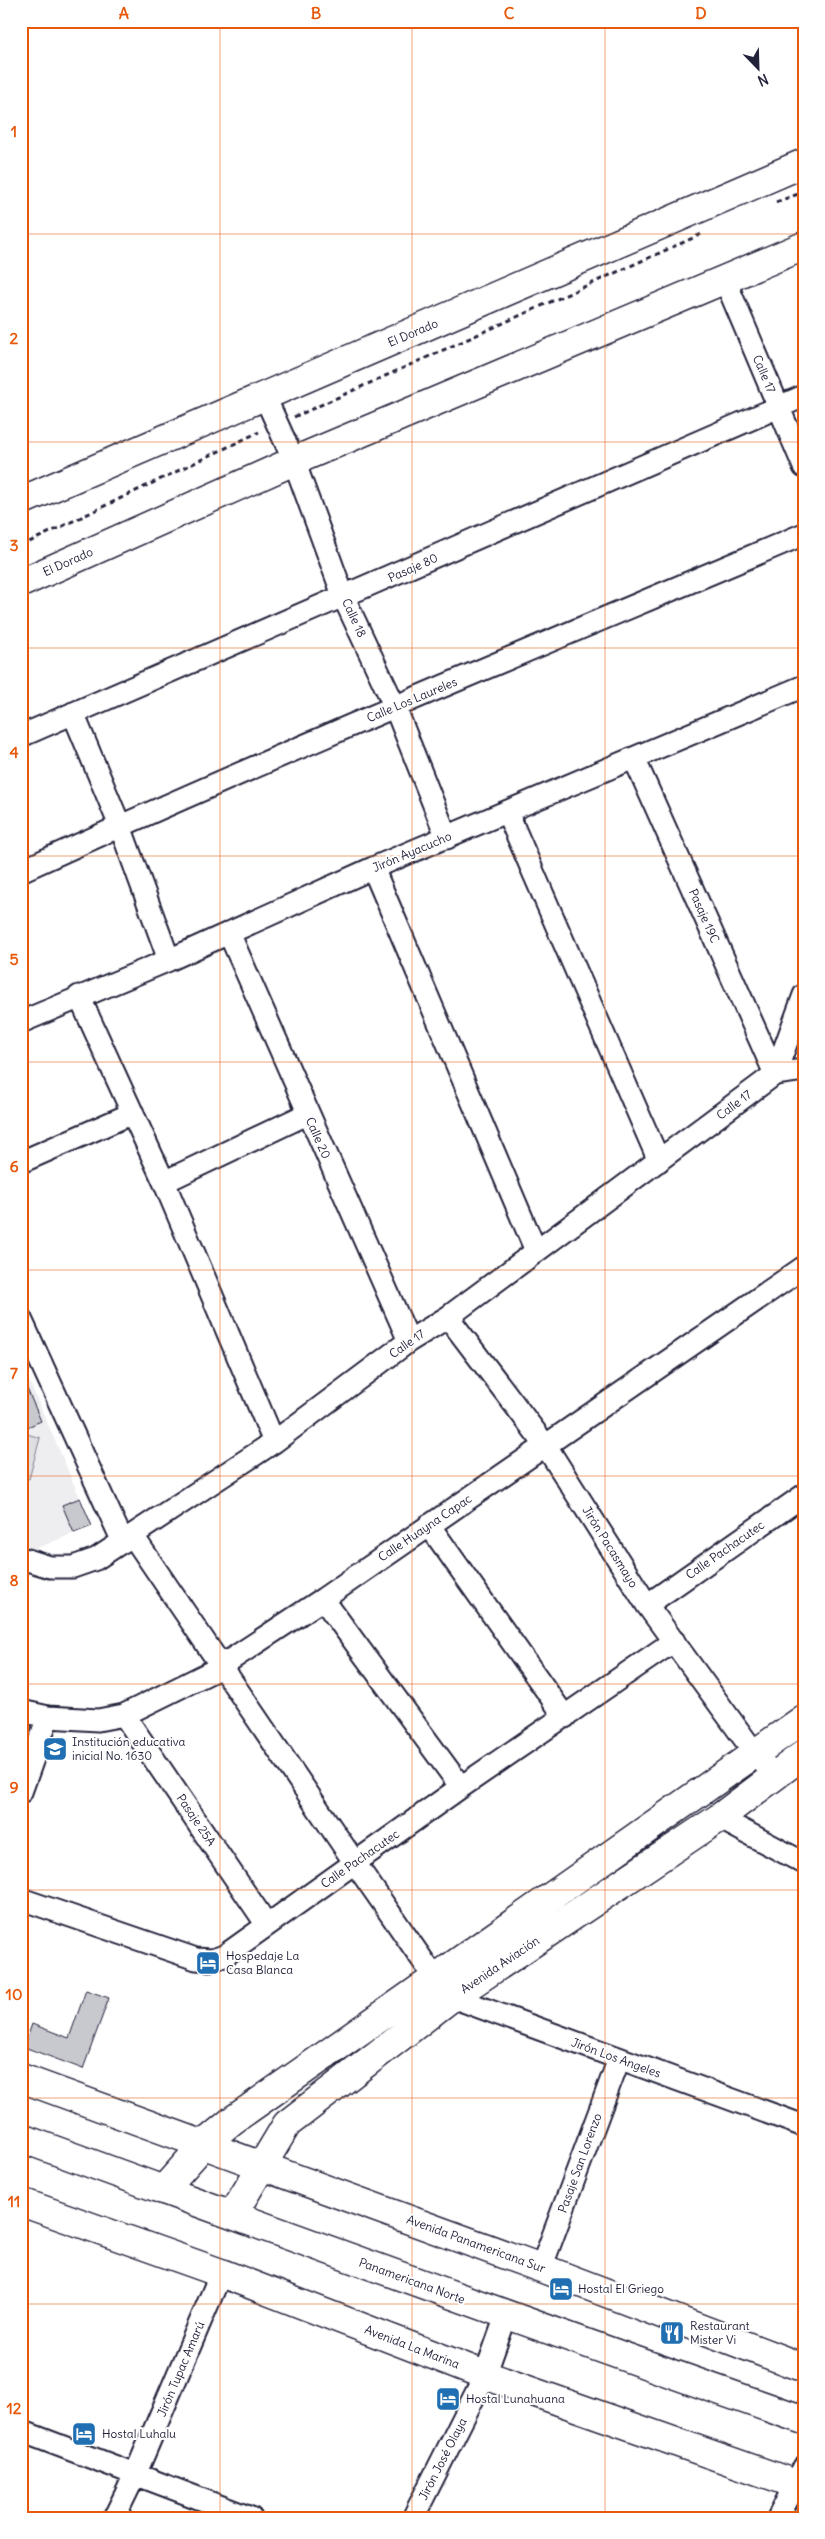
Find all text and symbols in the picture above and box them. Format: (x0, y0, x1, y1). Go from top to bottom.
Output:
text: A (119, 3, 129, 23)
text: B (311, 3, 322, 23)
text: C (504, 3, 515, 23)
text: D (695, 3, 707, 23)
north arrow (732, 42, 782, 92)
text: N (755, 70, 771, 90)
text: 1 (11, 121, 17, 141)
street label: El Dorado (385, 315, 440, 350)
text: 2 (10, 328, 19, 348)
street label: Calle 17 (750, 352, 779, 395)
text: 3 (9, 535, 19, 555)
street label: El Dorado (40, 544, 95, 579)
street label: Pasaje 80 (386, 550, 440, 585)
street label: Calle 18 (339, 596, 370, 640)
street label: Calle Los Laureles (364, 674, 459, 725)
text: 4 (9, 742, 19, 762)
street label: Jirón Ayacucho (370, 828, 454, 875)
street label: Pasaje 19C (686, 886, 723, 945)
text: 5 (9, 949, 19, 969)
street label: Calle 17 (713, 1087, 754, 1123)
street label: Calle 20 (303, 1115, 334, 1161)
text: 6 (9, 1156, 19, 1176)
street label: Calle 17 (386, 1326, 427, 1361)
text: 7 (10, 1363, 18, 1383)
street label: Calle Huayna Capac (375, 1491, 474, 1564)
street label: Jirón Pacasmayo (579, 1503, 642, 1590)
street label: Calle Pachacutec (683, 1517, 767, 1582)
text: 8 (9, 1570, 19, 1590)
place label: Institución educativa inicial No. 1630 (72, 1734, 185, 1763)
school or university icon: Institución educativa inicial No. 1630 (42, 1736, 68, 1762)
text: 9 (9, 1777, 19, 1797)
street label: Pasaje 25A (174, 1791, 219, 1849)
street label: Calle Pachacutec (318, 1826, 402, 1891)
street label: Avenida Aviación (457, 1933, 542, 1996)
place label: Hospedaje La Casa Blanca (226, 1948, 299, 1977)
hotel icon: Hospedaje La Casa Blanca (195, 1950, 221, 1976)
text: 10 (6, 1984, 22, 2004)
street label: Jirón Los Angeles (569, 2034, 663, 2081)
street label: Pasaje San Lorenzo (555, 2111, 605, 2215)
text: 11 (8, 2191, 20, 2211)
street label: Avenida Panamericana Sur (405, 2211, 548, 2276)
street label: Panamericana Norte (357, 2254, 467, 2307)
hotel icon: Hostal El Griego (548, 2276, 574, 2302)
place label: Hostal El Griego (578, 2281, 664, 2296)
place label: Restaurant Mister Vi (690, 2318, 750, 2347)
street label: Jirón Tupac Amarú (154, 2319, 207, 2419)
restaurant icon: Restaurant Mister Vi (659, 2320, 685, 2346)
street label: Avenida La Marina (363, 2322, 462, 2372)
hotel icon: Hostal Lunahuana (435, 2386, 461, 2412)
place label: Hostal Lunahuana (466, 2391, 565, 2406)
text: 12 (6, 2398, 22, 2418)
street label: Jirón José Olaya (415, 2415, 470, 2502)
hotel icon: Hostal Luhalu (71, 2421, 97, 2447)
place label: Hostal Luhalu (102, 2426, 176, 2441)

